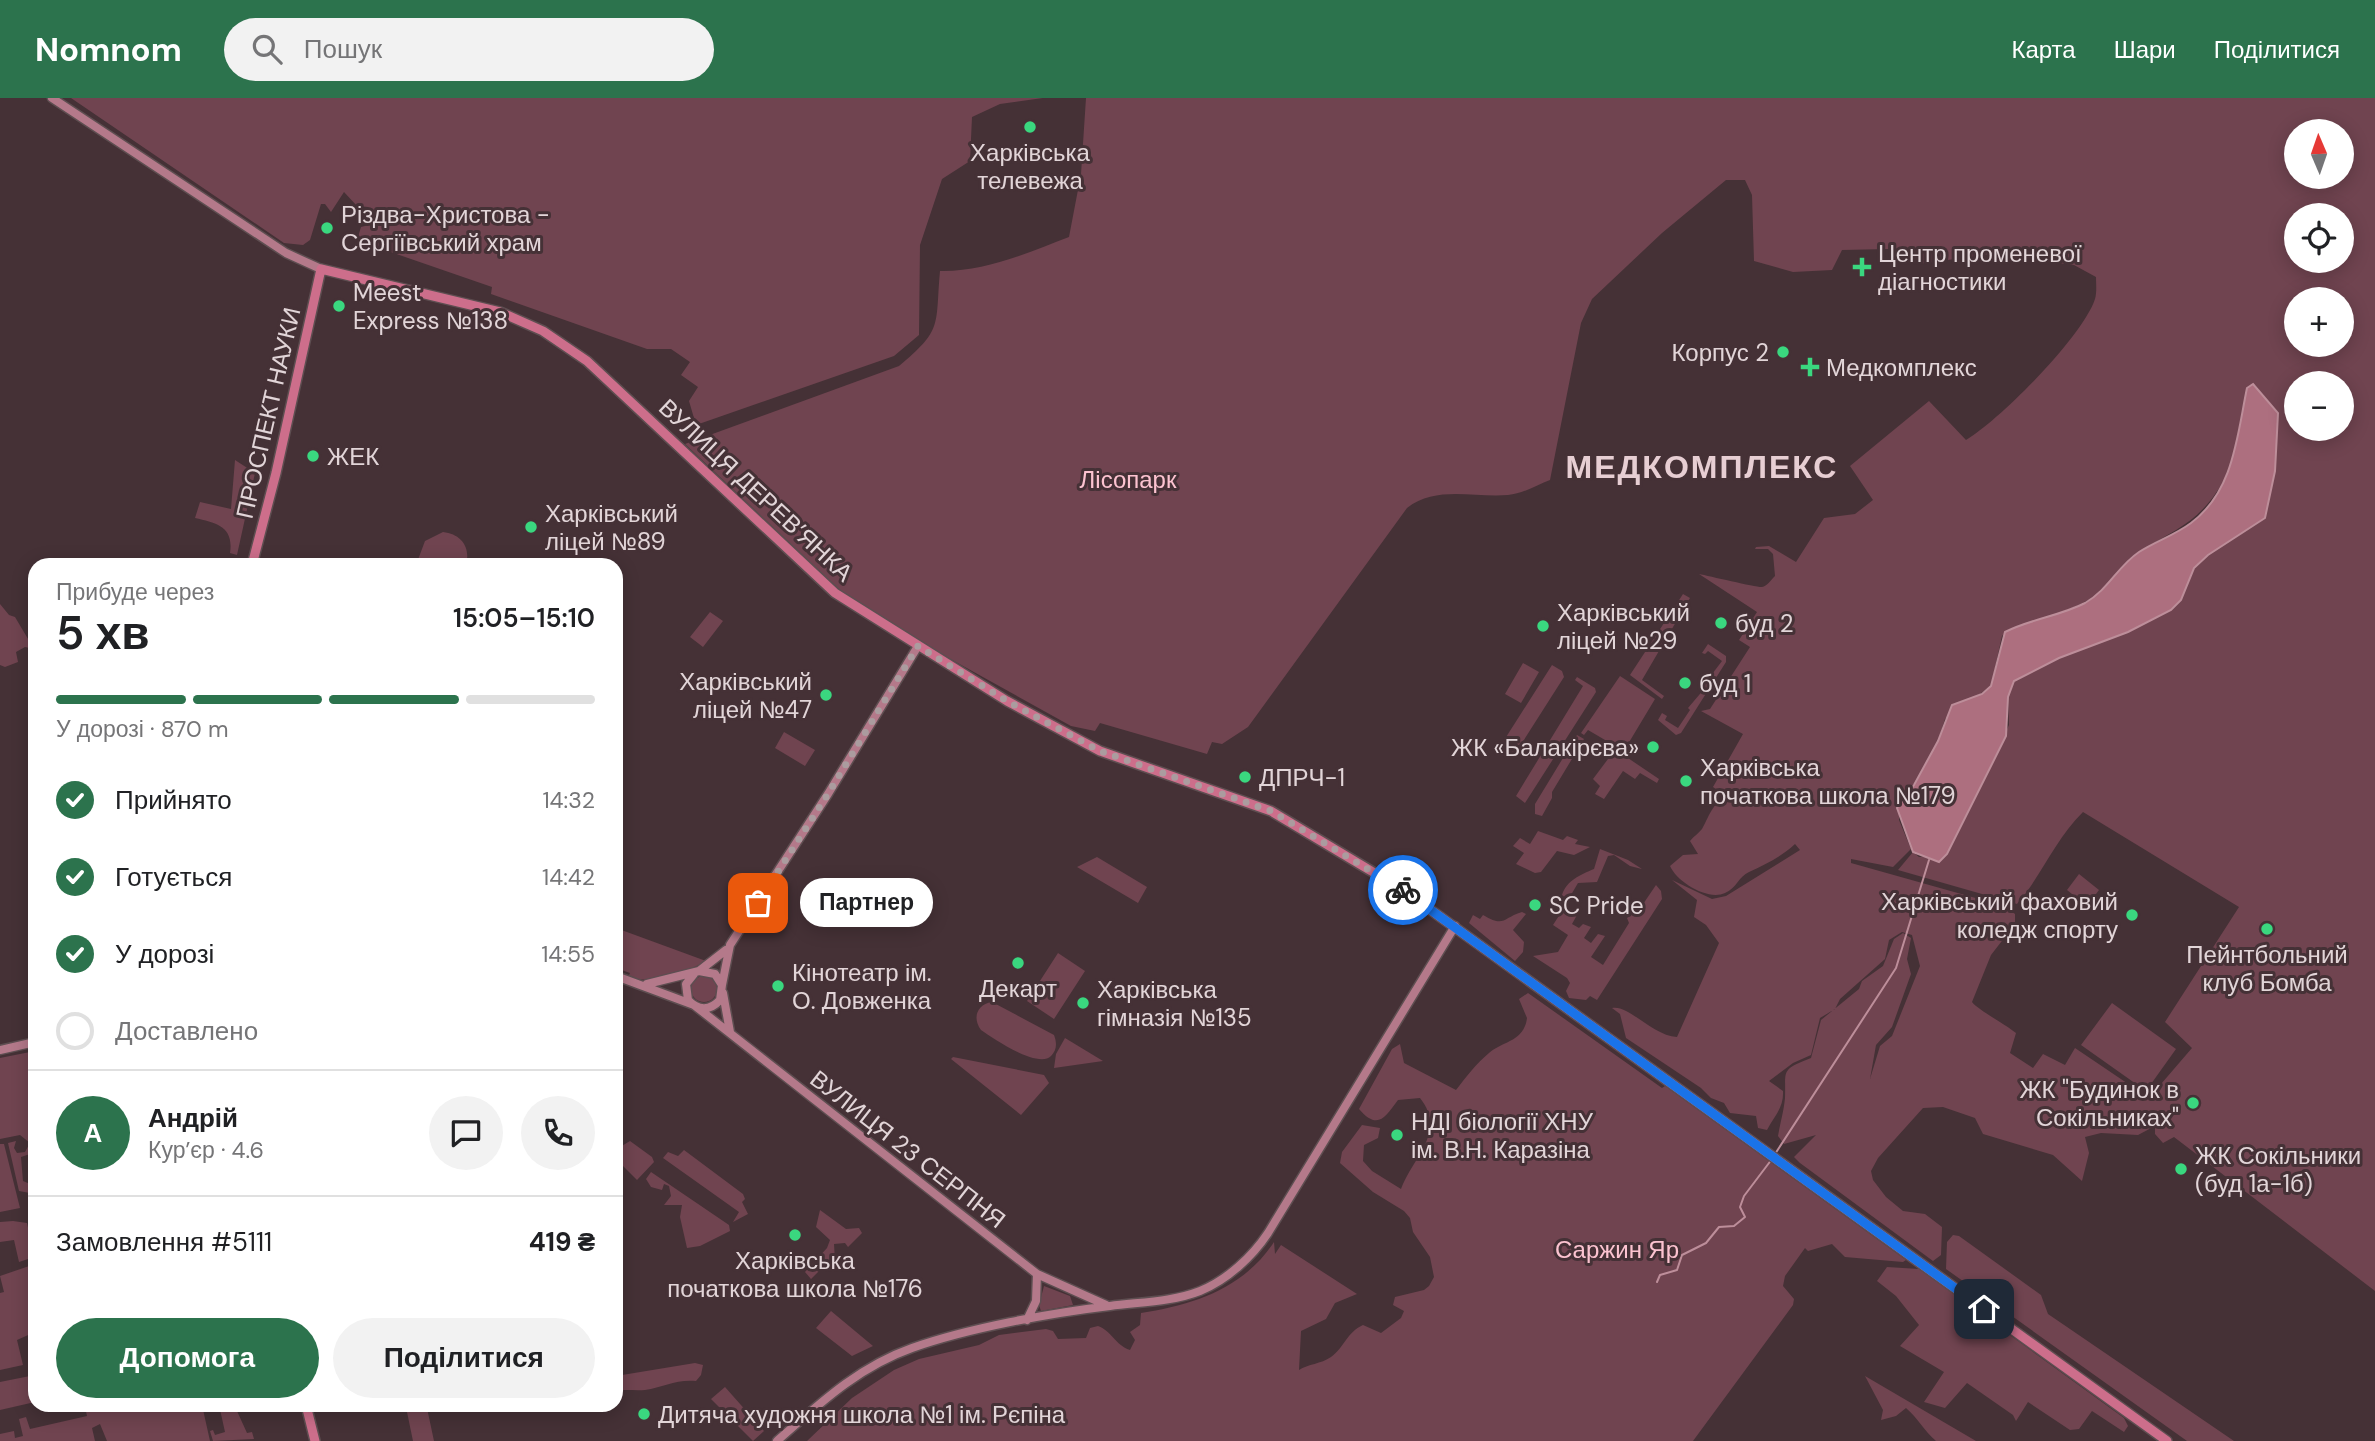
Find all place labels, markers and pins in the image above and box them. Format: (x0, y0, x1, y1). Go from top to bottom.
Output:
marker: Харківська телевежа (1022, 119, 1038, 135)
place label: Харківська телевежа (970, 137, 1091, 196)
place label: Різдва-Христова - Сергіївський храм (341, 199, 550, 258)
marker: Різдва-Христова - Сергіївський храм (319, 220, 335, 236)
place label: Центр променевої діагностики (1878, 238, 2082, 297)
marker: Центр променевої діагностики (1852, 257, 1872, 277)
place label: Meest Express №138 (353, 277, 508, 336)
marker: Meest Express №138 (331, 298, 347, 314)
place label: Корпус 2 (1671, 337, 1769, 368)
marker: Корпус 2 (1775, 344, 1791, 360)
place label: Медкомплекс (1826, 352, 1977, 383)
marker: Медкомплекс (1800, 357, 1820, 377)
place label: ЖЕК (327, 441, 379, 472)
marker: ЖЕК (305, 448, 321, 464)
place label: Харківський ліцей №89 (545, 498, 678, 557)
marker: Харківський ліцей №89 (523, 519, 539, 535)
place label: Харківський ліцей №29 (1557, 597, 1690, 656)
place label: буд 2 (1735, 608, 1794, 639)
marker: буд 2 (1713, 615, 1729, 631)
marker: Харківський ліцей №29 (1535, 618, 1551, 634)
place label: Харківський ліцей №47 (679, 666, 812, 725)
place label: буд 1 (1699, 668, 1751, 699)
marker: буд 1 (1677, 675, 1693, 691)
marker: Харківський ліцей №47 (818, 687, 834, 703)
place label: ЖК «Балакірєва» (1451, 732, 1639, 763)
marker: ЖК «Балакірєва» (1645, 739, 1661, 755)
place label: Харківська початкова школа №179 (1700, 752, 1956, 811)
place label: ДПРЧ-1 (1259, 762, 1345, 793)
marker: ДПРЧ-1 (1237, 769, 1253, 785)
marker: Харківська початкова школа №179 (1678, 773, 1694, 789)
pin (728, 873, 788, 933)
callout: Партнер (800, 878, 933, 928)
place label: Харківський фаховий коледж спорту (1881, 886, 2118, 945)
place label: SC Pride (1549, 890, 1644, 921)
marker: SC Pride (1527, 897, 1543, 913)
marker: Харківський фаховий коледж спорту (2124, 907, 2140, 923)
marker: Пейнтбольний клуб Бомба (2259, 921, 2275, 937)
place label: Пейнтбольний клуб Бомба (2186, 939, 2348, 998)
marker: Декарт (1010, 955, 1026, 971)
place label: Кінотеатр ім. О. Довженка (792, 957, 932, 1016)
place label: Декарт (979, 973, 1057, 1004)
place label: Харківська гімназія №135 (1097, 974, 1252, 1033)
marker: Кінотеатр ім. О. Довженка (770, 978, 786, 994)
marker: Харківська гімназія №135 (1075, 995, 1091, 1011)
place label: ЖК "Будинок в Сокільниках" (2019, 1074, 2179, 1133)
marker: ЖК "Будинок в Сокільниках" (2185, 1095, 2201, 1111)
place label: НДІ біології ХНУ ім. В.Н. Каразіна (1411, 1106, 1594, 1165)
marker: НДІ біології ХНУ ім. В.Н. Каразіна (1389, 1127, 1405, 1143)
place label: ЖК Сокільники (буд 1а-1б) (2195, 1140, 2361, 1199)
marker: ЖК Сокільники (буд 1а-1б) (2173, 1161, 2189, 1177)
marker: Харківська початкова школа №176 (787, 1227, 803, 1243)
place label: Харківська початкова школа №176 (667, 1245, 923, 1304)
pin (1954, 1279, 2014, 1339)
place label: Дитяча художня школа №1 ім. Рєпіна (658, 1399, 1066, 1430)
marker: Дитяча художня школа №1 ім. Рєпіна (636, 1406, 652, 1422)

